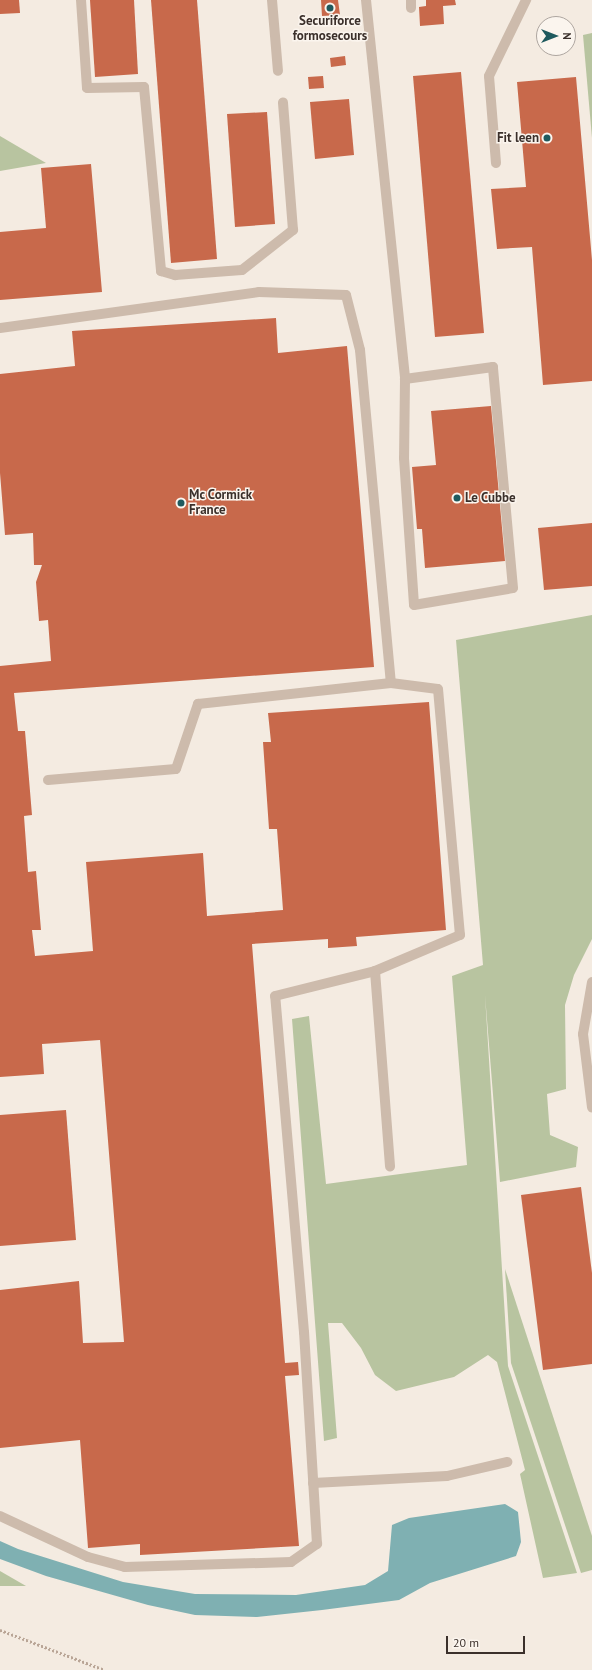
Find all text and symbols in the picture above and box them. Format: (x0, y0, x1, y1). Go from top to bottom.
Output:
marker: Securiforce formosecours (325, 3, 335, 13)
place label: Securiforce formosecours (293, 14, 367, 45)
north arrow (536, 16, 576, 56)
text: N (560, 32, 574, 40)
place label: Fit leen (497, 130, 539, 146)
marker: Fit leen (542, 133, 552, 143)
place label: Mc Cormick France (189, 488, 253, 519)
place label: Le Cubbe (465, 490, 516, 506)
marker: Le Cubbe (452, 493, 462, 503)
marker: Mc Cormick France (176, 498, 186, 508)
scale bar (448, 1628, 527, 1654)
text: 20 m (453, 1635, 479, 1650)

